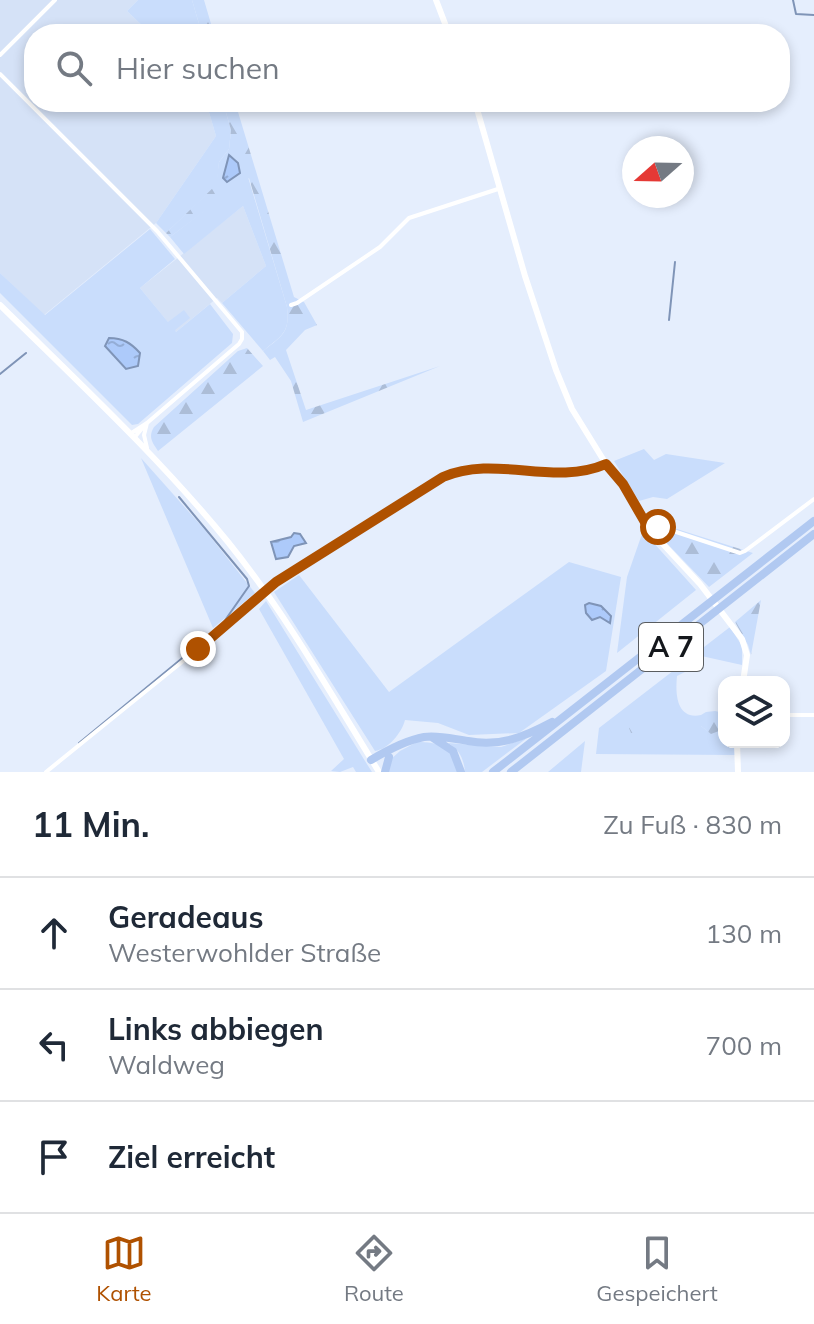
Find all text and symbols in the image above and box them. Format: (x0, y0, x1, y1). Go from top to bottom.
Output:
search box (24, 24, 790, 112)
icon: search (52, 46, 96, 90)
text: Hier suchen (116, 49, 280, 87)
north arrow (622, 136, 694, 208)
route start (640, 509, 676, 545)
road number: A 7 (639, 623, 703, 671)
route end (180, 631, 216, 667)
map controls (718, 676, 790, 748)
button: layers (718, 676, 790, 748)
text: 11 Min. (32, 803, 150, 846)
text: Zu Fuß · 830 m (603, 808, 782, 841)
text: Geradeaus (108, 898, 263, 936)
icon: ahead (32, 911, 76, 955)
text: 130 m (706, 917, 782, 950)
text: Westerwohlder Straße (108, 936, 381, 969)
text: Links abbiegen (108, 1010, 324, 1048)
icon: left (32, 1023, 76, 1067)
text: 700 m (706, 1029, 782, 1062)
text: Waldweg (108, 1048, 225, 1081)
icon: arrive (32, 1135, 76, 1179)
text: Ziel erreicht (108, 1138, 275, 1176)
tab: Karte (96, 1231, 152, 1307)
tab: Route (344, 1231, 404, 1307)
tab: Gespeichert (596, 1231, 718, 1307)

